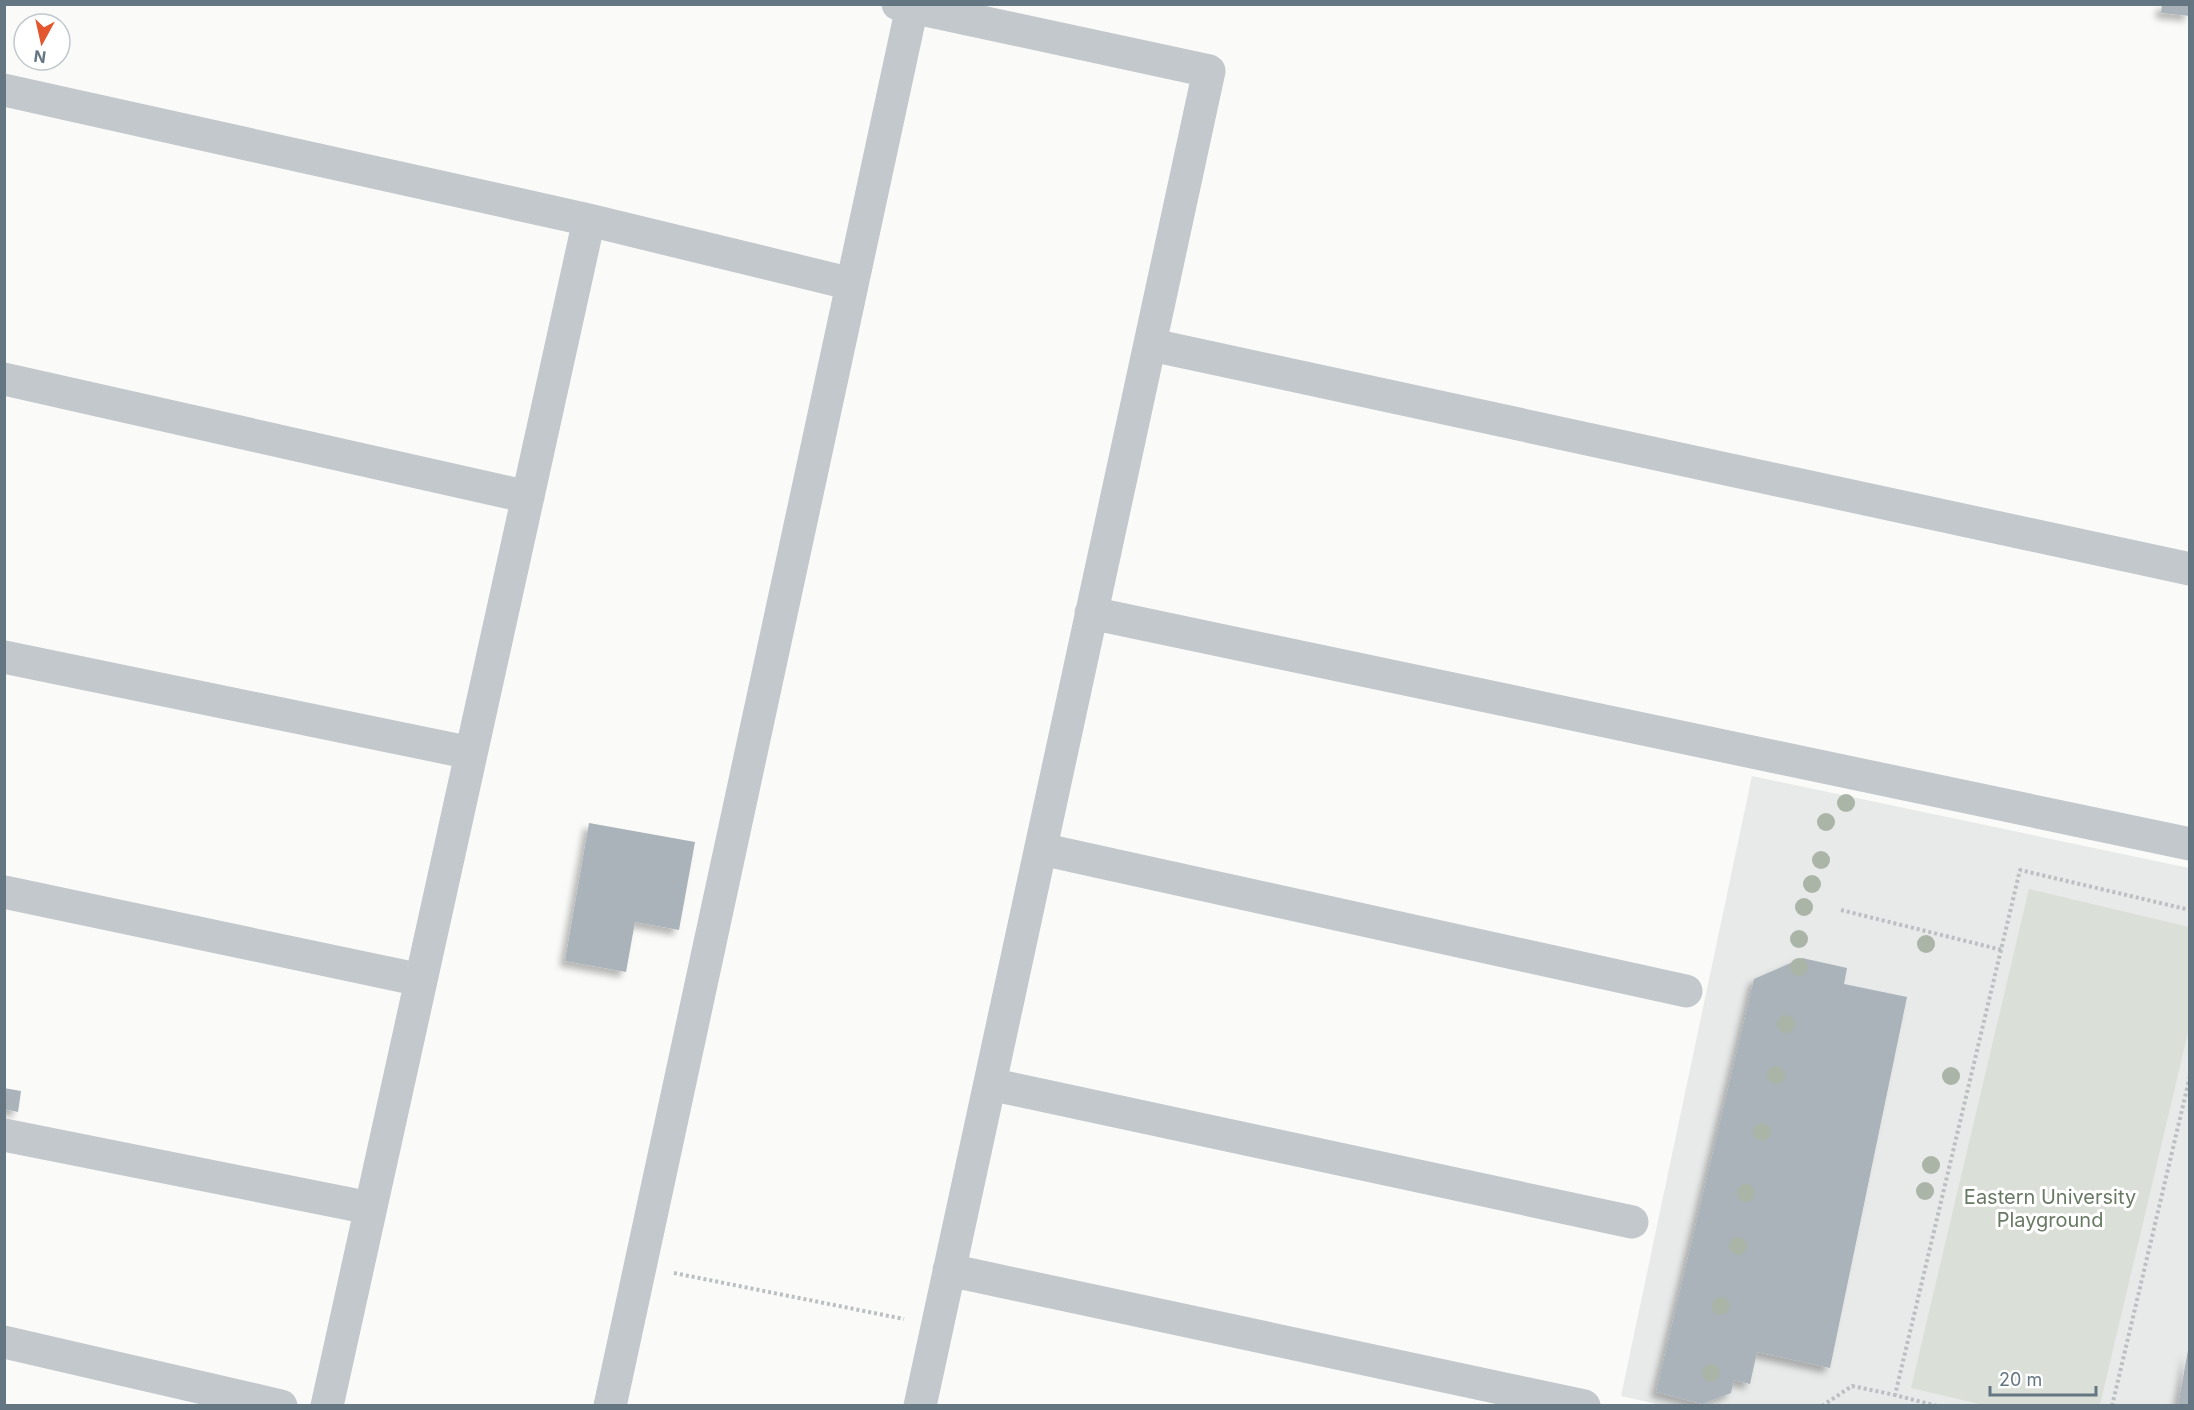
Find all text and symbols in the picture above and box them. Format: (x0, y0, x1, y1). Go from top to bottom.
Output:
north arrow (12, 12, 72, 72)
text: N (32, 46, 47, 68)
park label: Eastern University Playground (1964, 1185, 2136, 1232)
scale bar (1990, 1359, 2096, 1397)
text: 20 m (1999, 1369, 2042, 1390)

